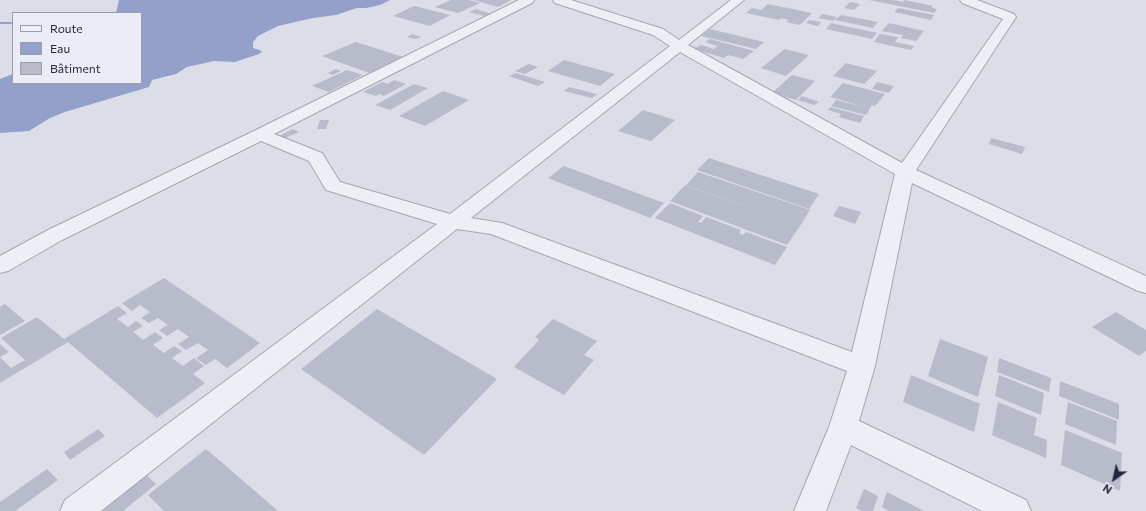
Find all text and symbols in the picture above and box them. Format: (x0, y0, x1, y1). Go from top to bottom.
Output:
legend (12, 12, 142, 84)
text: Route (50, 21, 83, 35)
text: Eau (50, 41, 70, 55)
text: Bâtiment (50, 61, 101, 75)
north arrow (1094, 459, 1134, 499)
text: N (1100, 482, 1114, 497)

